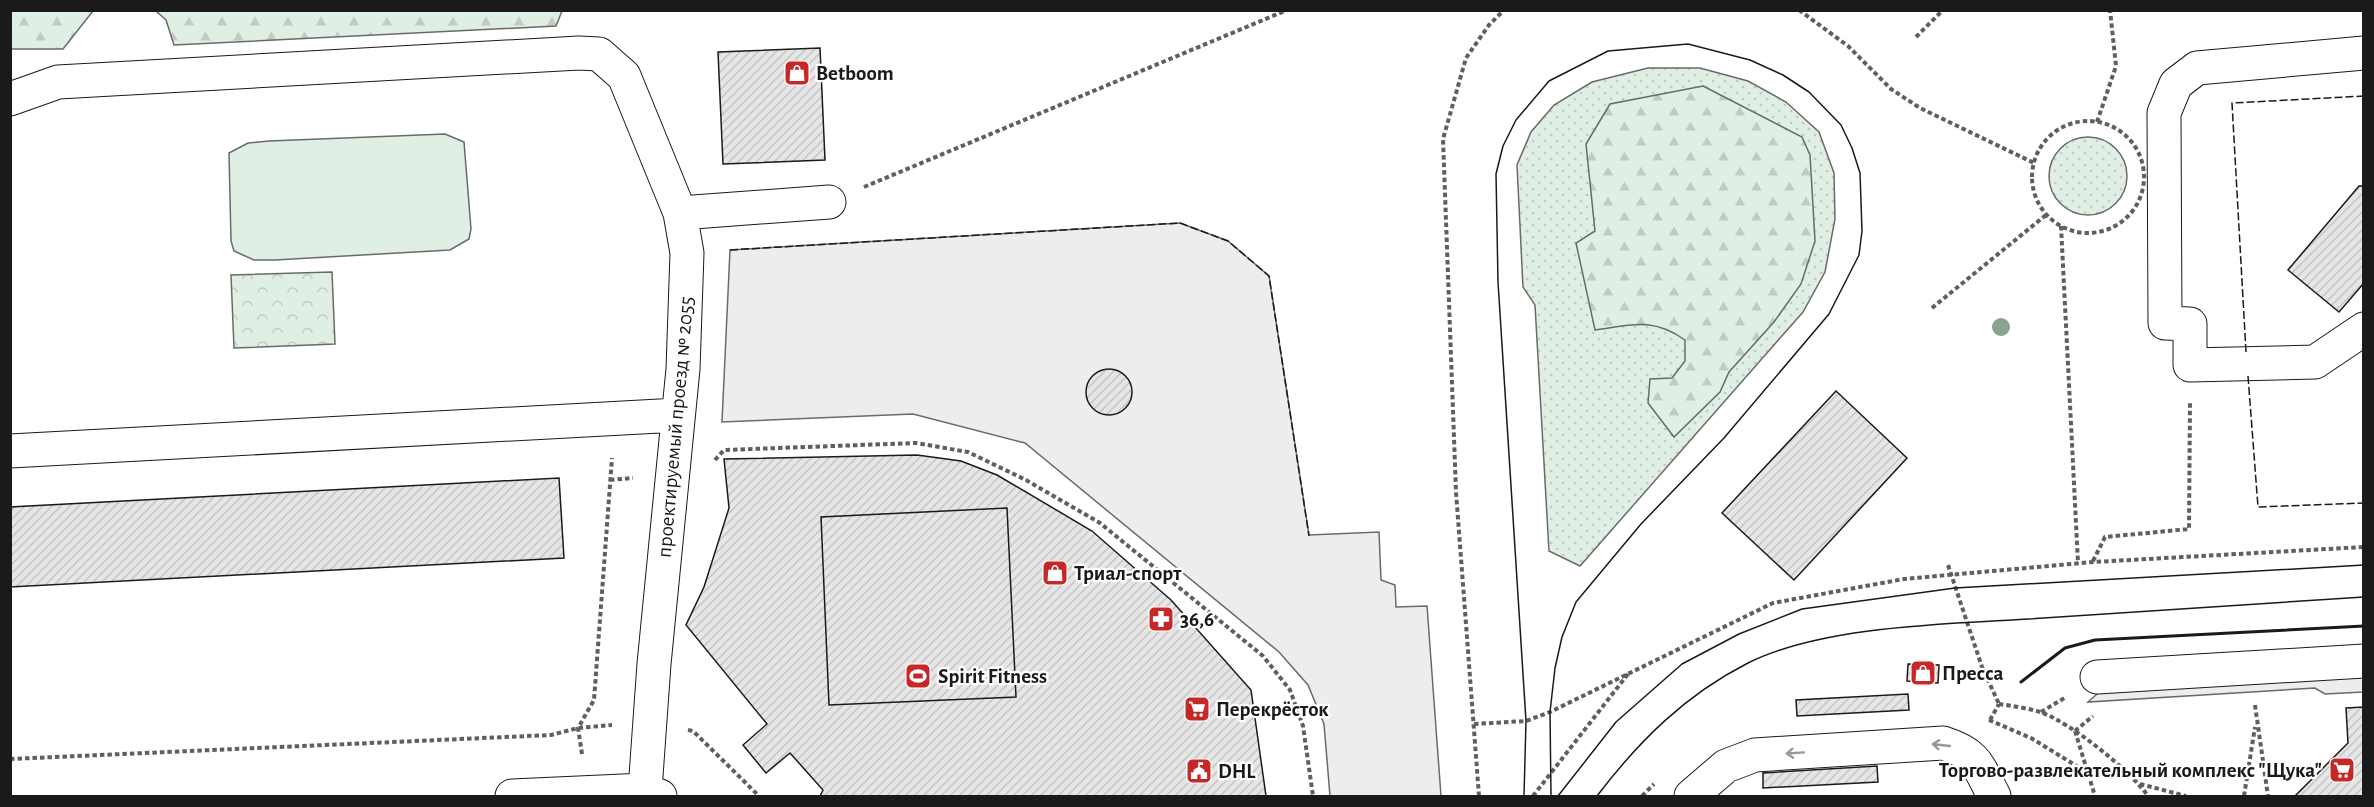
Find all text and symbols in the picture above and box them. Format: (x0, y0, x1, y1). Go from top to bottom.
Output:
shop icon: Betboom (782, 58, 812, 88)
place label: Betboom (816, 63, 894, 84)
street label: проектируемый проезд № 2055 (654, 295, 697, 559)
shop icon: Триал-спорт (1040, 558, 1070, 588)
place label: Триал-спорт (1074, 563, 1182, 584)
pharmacy icon: 36,6 (1146, 604, 1176, 634)
place label: 36,6 (1180, 609, 1214, 630)
shop icon: Пресса (1908, 658, 1938, 688)
sports icon: Spirit Fitness (903, 661, 933, 691)
place label: Пресса (1942, 663, 2003, 684)
place label: Spirit Fitness (938, 666, 1047, 687)
supermarket icon: Перекрёсток (1182, 694, 1212, 724)
place label: Перекрёсток (1216, 699, 1329, 720)
one-way arrow (1932, 739, 1952, 750)
one-way arrow (1785, 747, 1805, 758)
supermarket icon: Торгово-развлекательный комплекс "Щука" (2327, 755, 2357, 785)
public building icon: DHL (1184, 756, 1214, 786)
place label: Торгово-развлекательный комплекс "Щука" (1939, 760, 2322, 781)
place label: DHL (1218, 761, 1256, 782)

